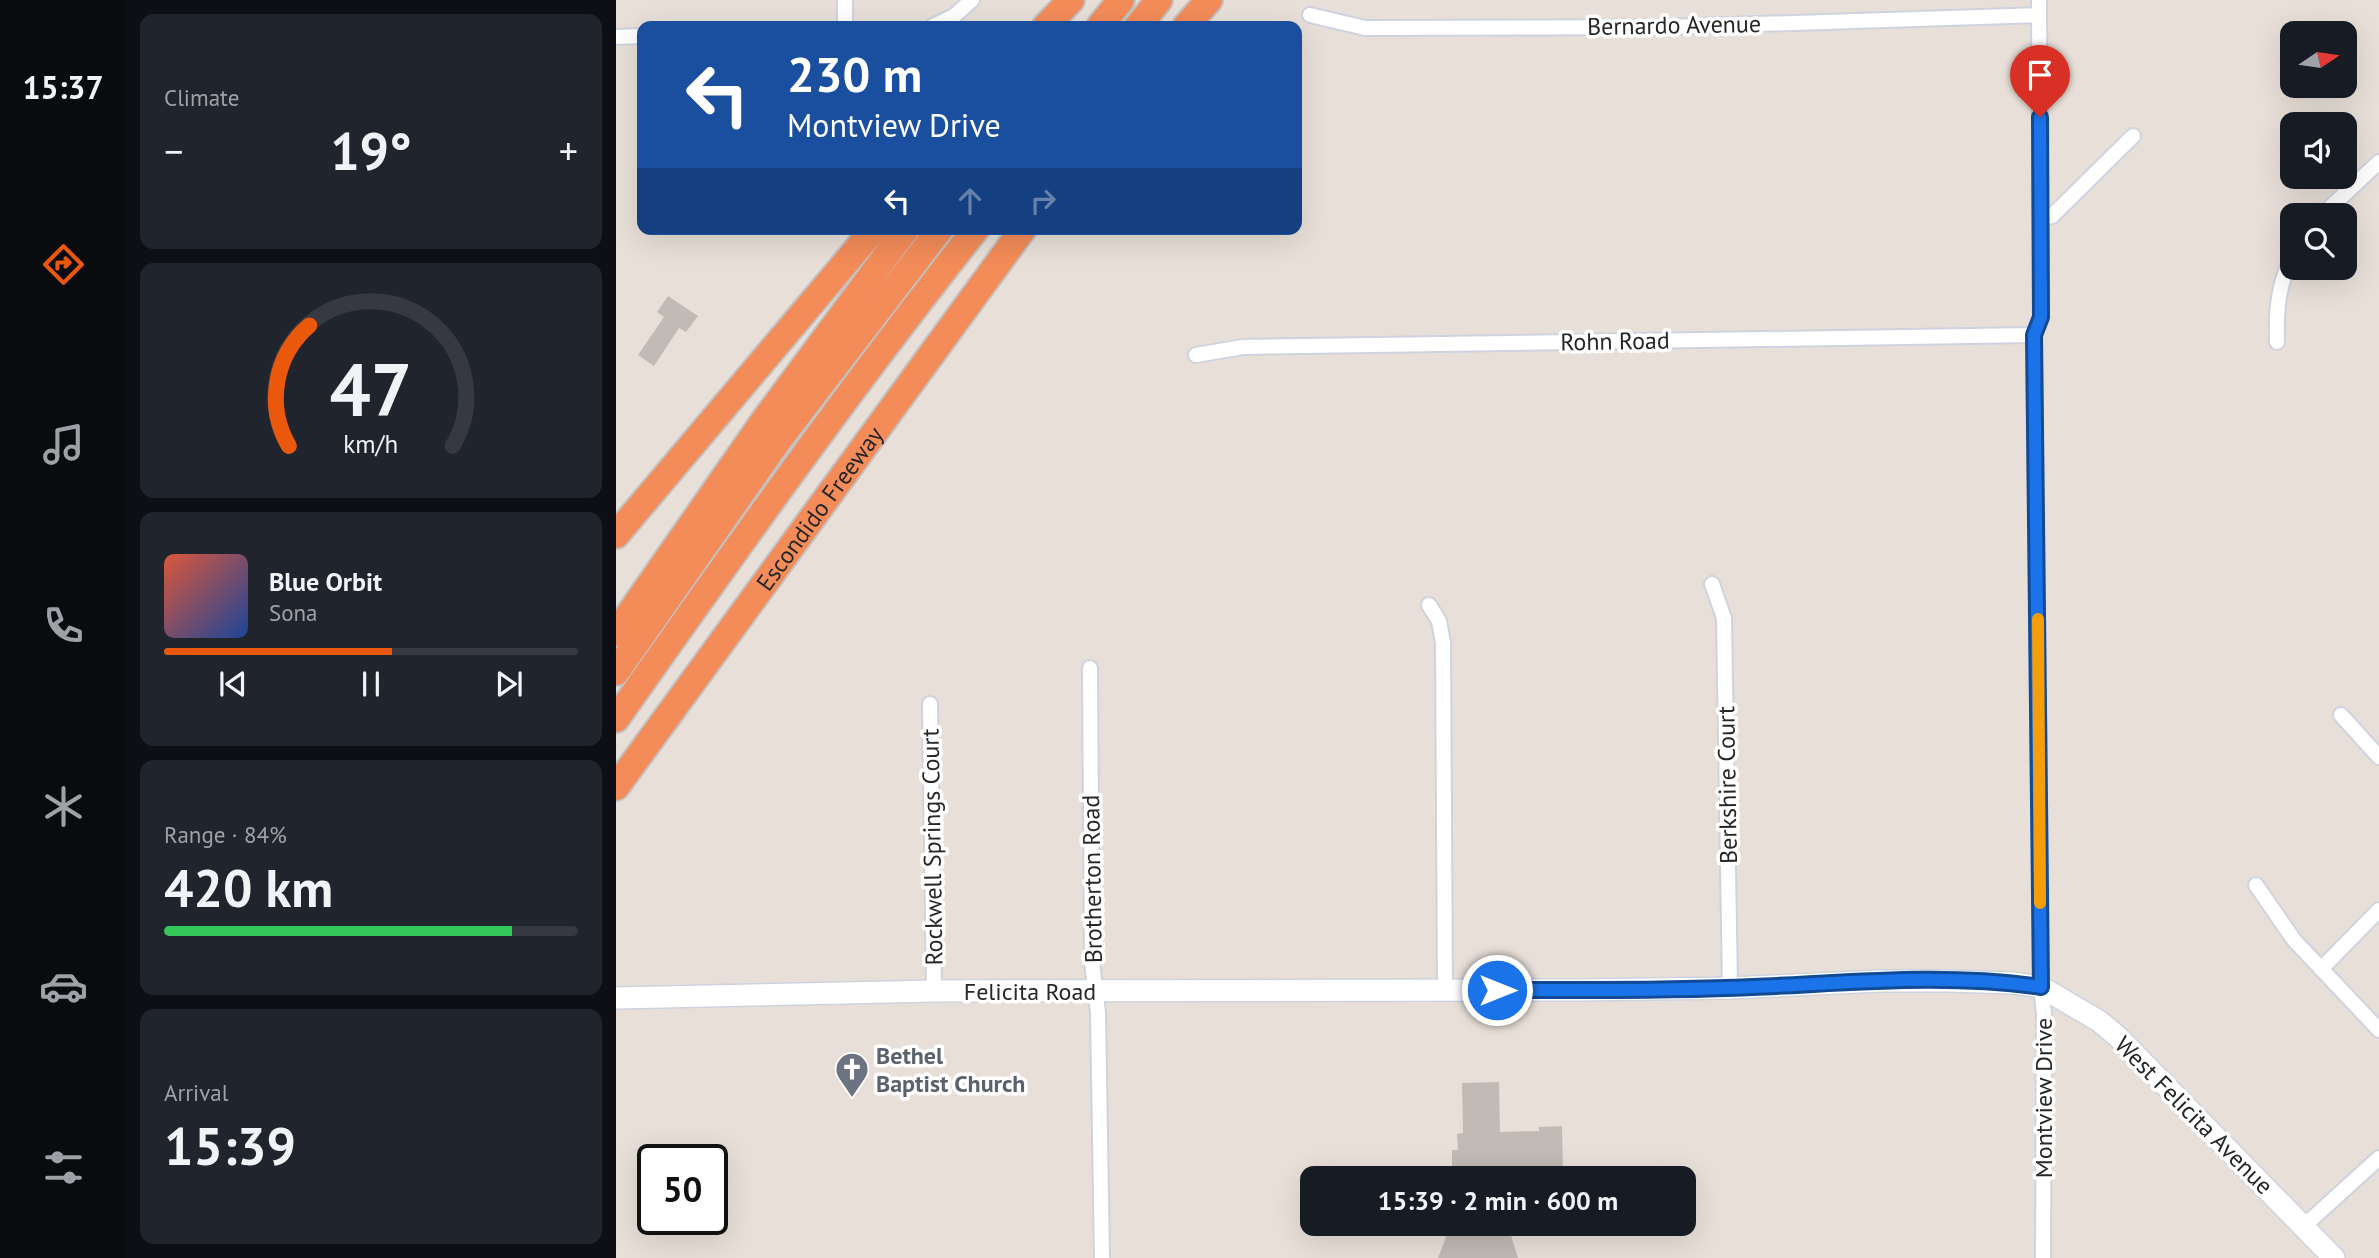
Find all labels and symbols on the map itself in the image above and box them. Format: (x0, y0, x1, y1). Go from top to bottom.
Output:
street label: Bernardo Avenue (1587, 8, 1761, 42)
north arrow (2280, 21, 2357, 98)
pin (2010, 45, 2070, 117)
street label: Rohn Road (1560, 325, 1670, 357)
street label: Escondido Freeway (749, 420, 890, 597)
street label: Berkshire Court (1710, 706, 1744, 864)
street label: Rockwell Springs Court (914, 728, 950, 966)
street label: Brotherton Road (1075, 795, 1109, 963)
position arrow (1460, 953, 1534, 1027)
street label: Felicita Road (964, 976, 1096, 1007)
street label: Montview Drive (2028, 1018, 2059, 1178)
street label: West Felicita Avenue (2108, 1029, 2280, 1201)
place label: Bethel Baptist Church (876, 1040, 1025, 1099)
church icon: Bethel Baptist Church (833, 1050, 871, 1099)
speed limit sign: 50 (637, 1144, 728, 1235)

